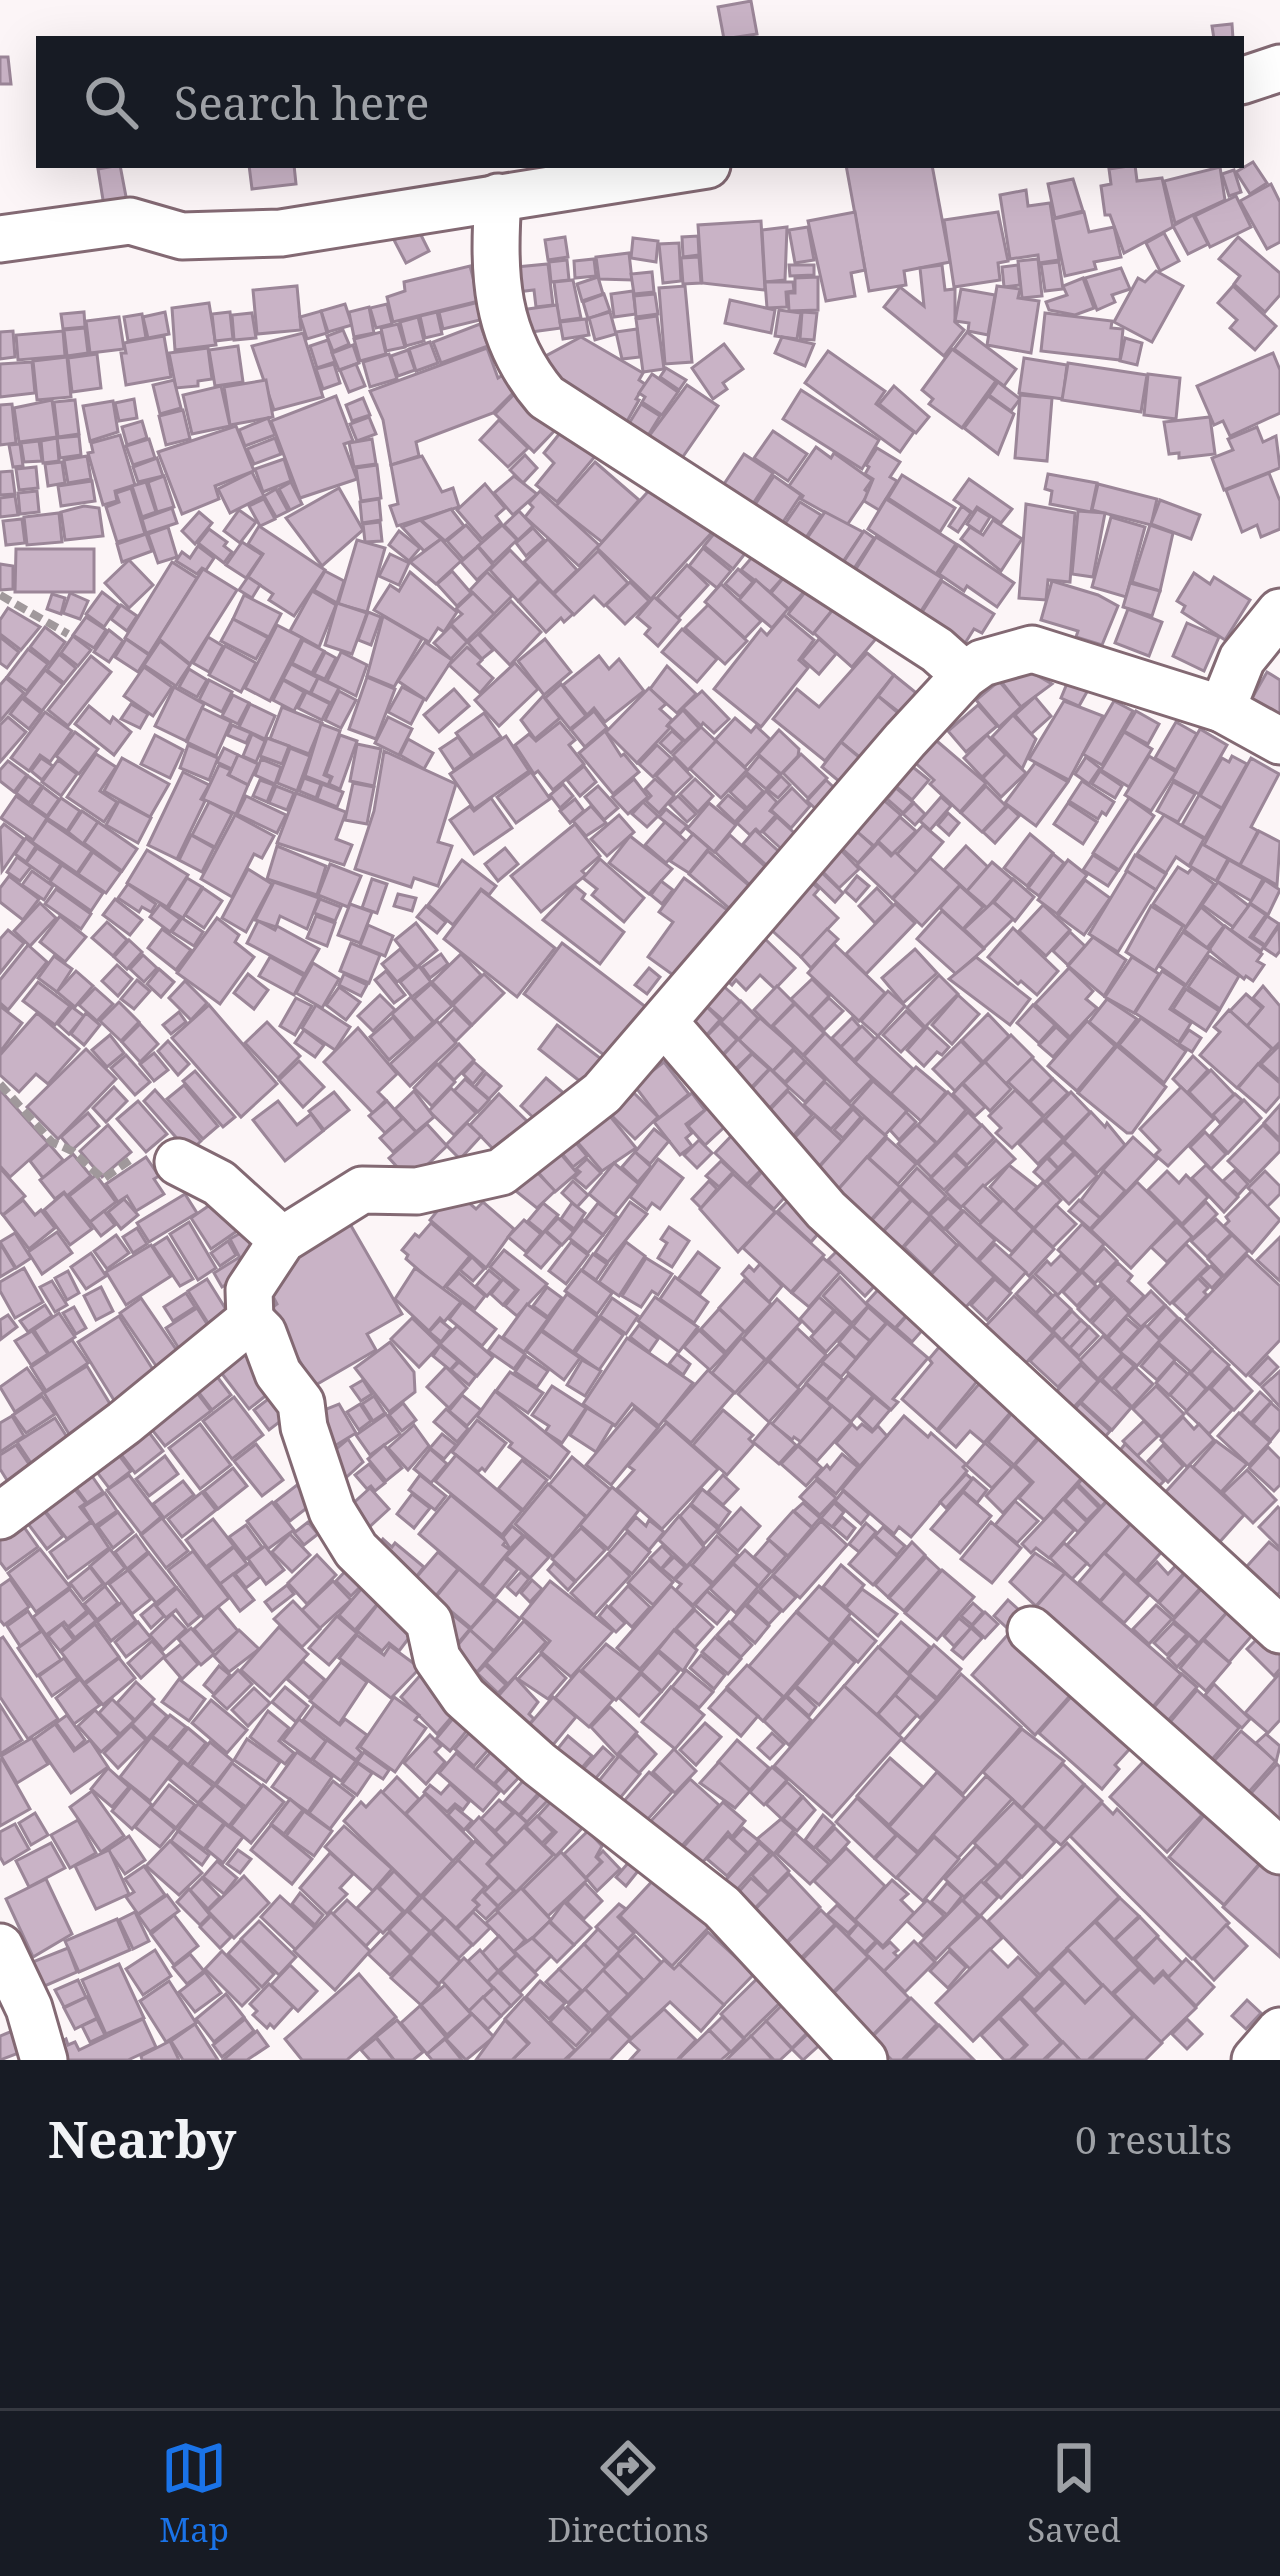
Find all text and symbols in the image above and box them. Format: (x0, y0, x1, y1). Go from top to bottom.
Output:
search box (36, 36, 1244, 168)
icon: search (78, 69, 144, 135)
text: Search here (174, 72, 429, 133)
text: Nearby (48, 2103, 236, 2173)
text: 0 results (1075, 2112, 1232, 2165)
tab: Map (159, 2435, 229, 2552)
tab: Directions (547, 2435, 709, 2552)
tab: Saved (1027, 2435, 1121, 2552)

